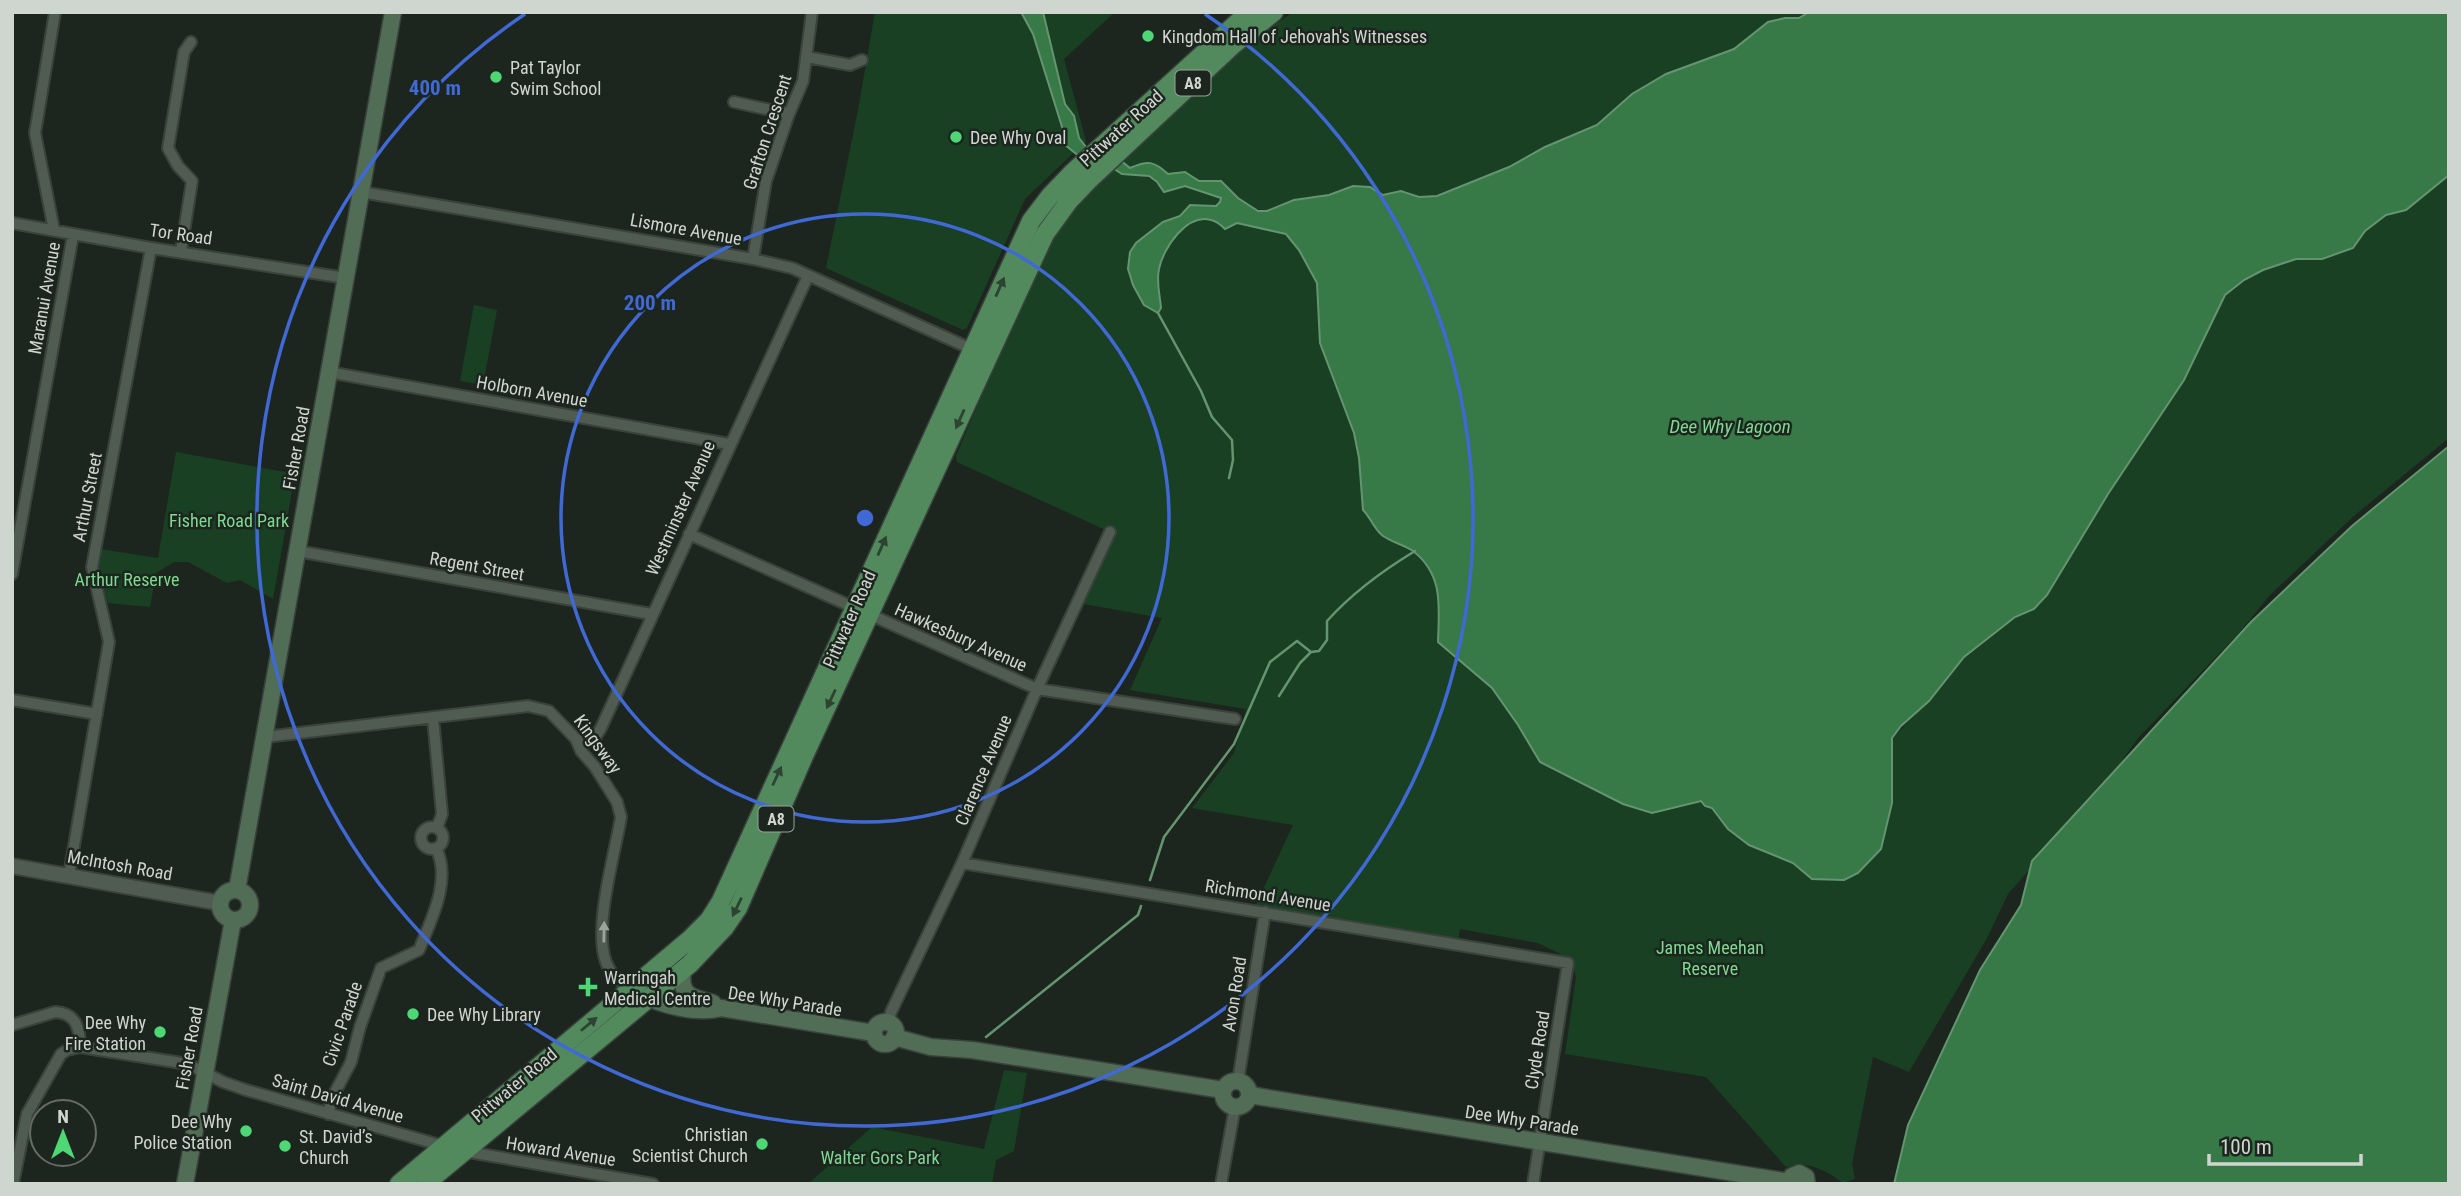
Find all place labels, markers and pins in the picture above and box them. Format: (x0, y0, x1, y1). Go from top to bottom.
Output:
place label: Kingdom Hall of Jehovah's Witnesses (1162, 26, 1427, 47)
marker: Kingdom Hall of Jehovah's Witnesses (1140, 28, 1156, 44)
place label: Pat Taylor Swim School (510, 57, 601, 99)
marker: Pat Taylor Swim School (488, 69, 504, 85)
place label: Dee Why Oval (970, 127, 1066, 148)
marker: Dee Why Oval (948, 129, 964, 145)
centre of rings (853, 506, 877, 530)
place label: Warringah Medical Centre (604, 967, 711, 1009)
marker: Warringah Medical Centre (578, 977, 598, 997)
place label: Dee Why Library (427, 1004, 541, 1025)
marker: Dee Why Library (405, 1006, 421, 1022)
place label: Dee Why Fire Station (65, 1012, 146, 1054)
marker: Dee Why Fire Station (152, 1024, 168, 1040)
place label: Dee Why Police Station (133, 1111, 232, 1153)
marker: Dee Why Police Station (238, 1123, 254, 1139)
place label: Christian Scientist Church (632, 1124, 748, 1166)
place label: St. David’s Church (299, 1126, 373, 1168)
marker: Christian Scientist Church (754, 1136, 770, 1152)
marker: St. David’s Church (277, 1138, 293, 1154)

